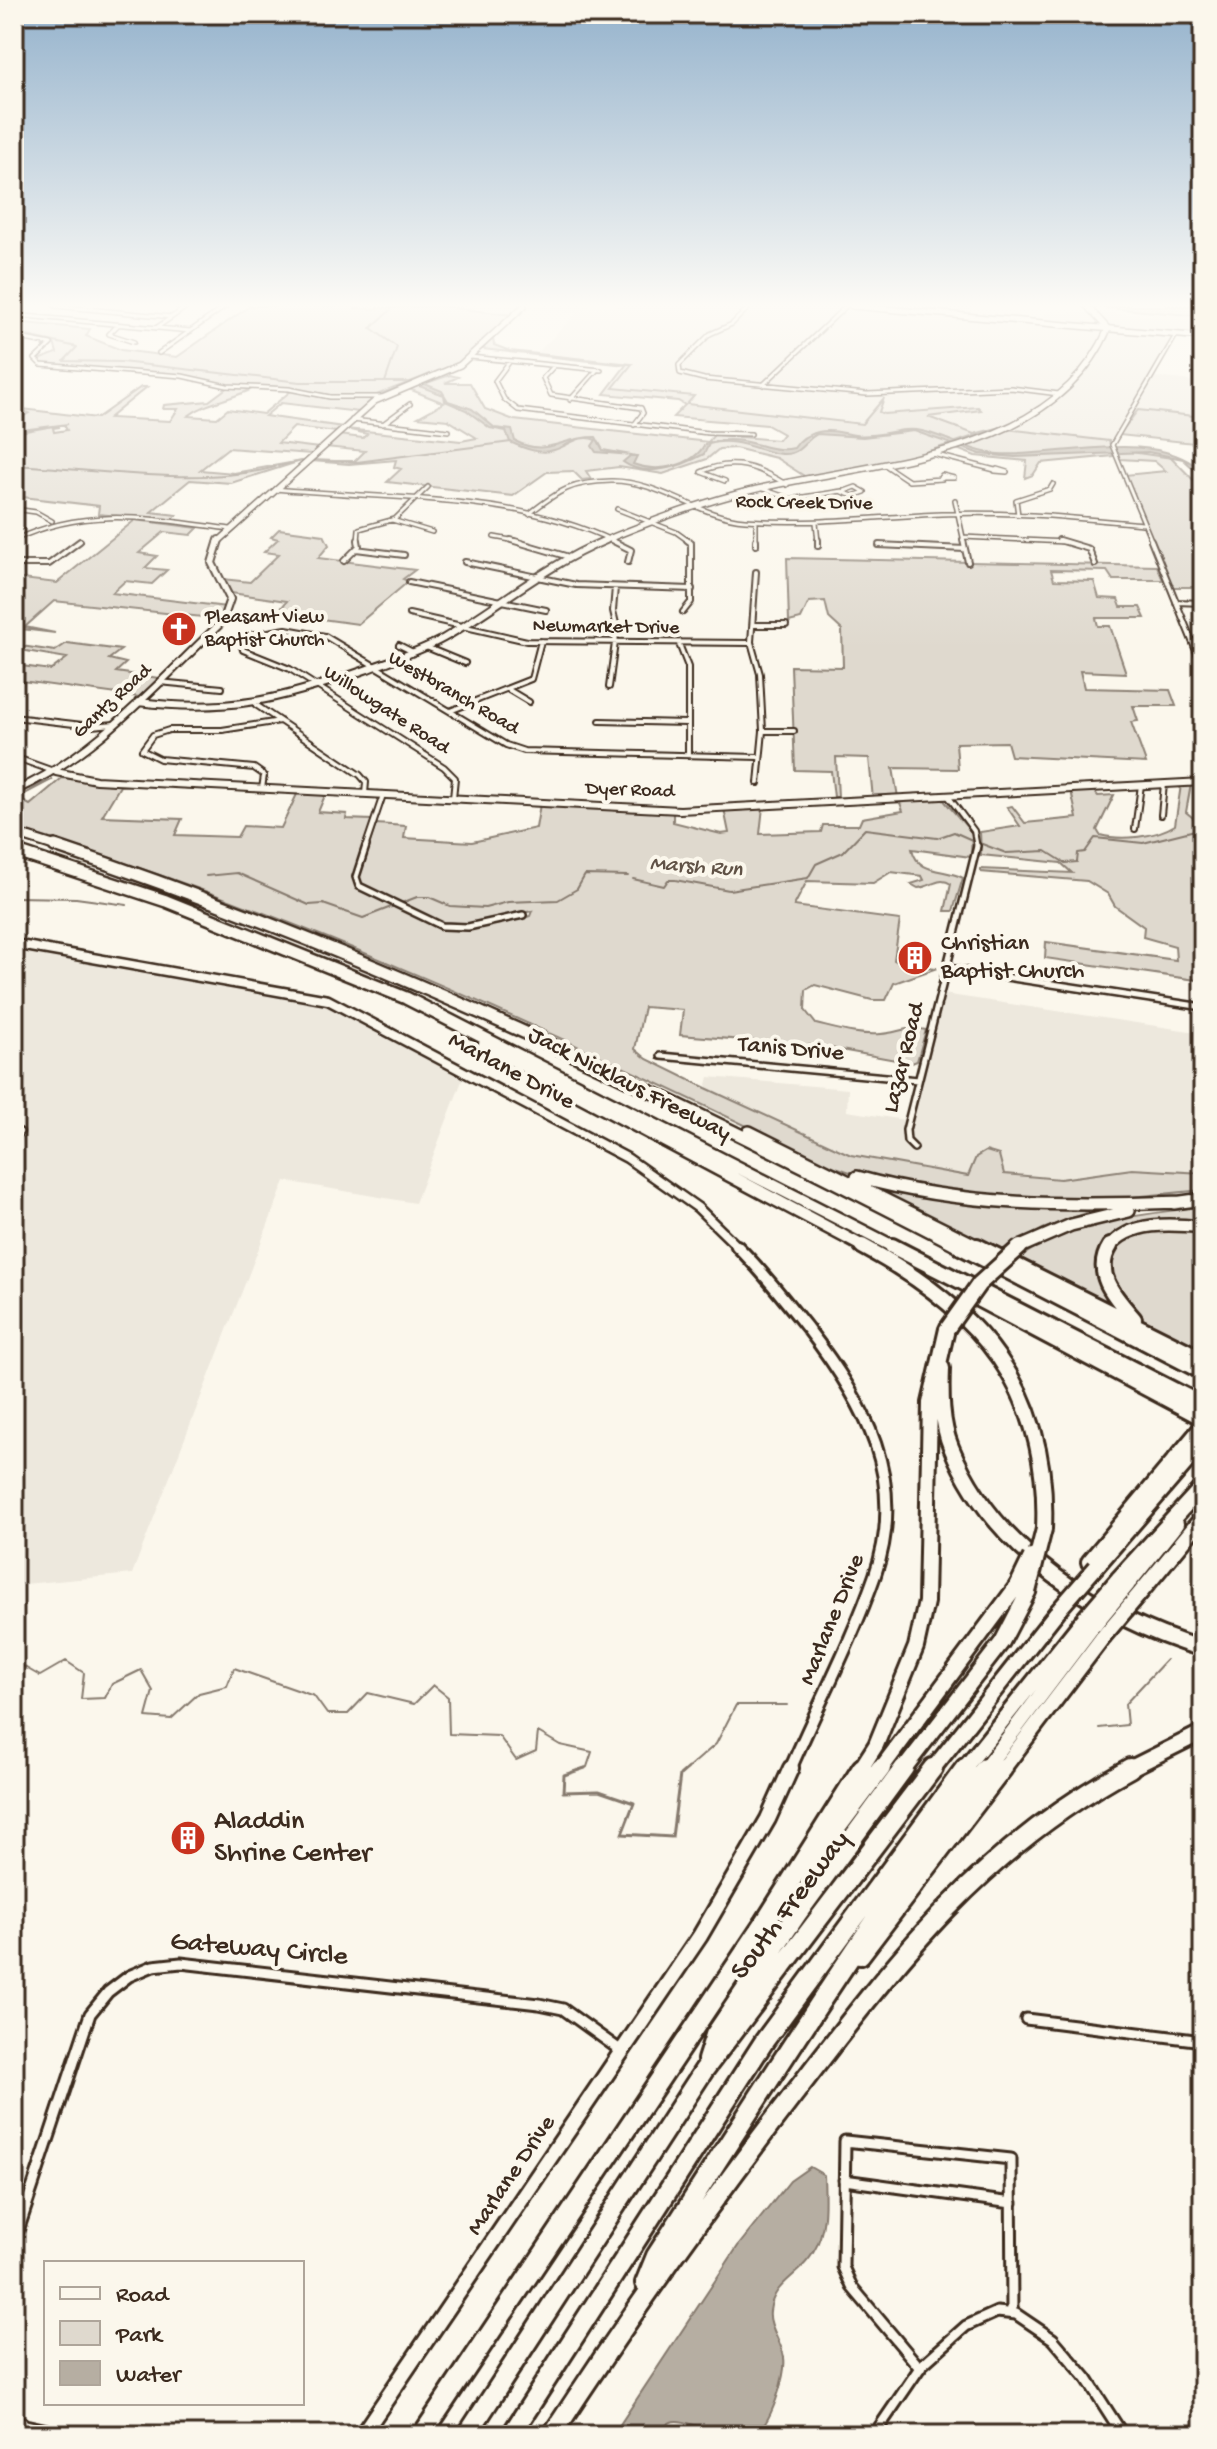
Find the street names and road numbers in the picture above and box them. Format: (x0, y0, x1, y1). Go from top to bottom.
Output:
street label: Rock Creek Drive (735, 491, 873, 517)
street label: Newmarket Drive (532, 615, 680, 641)
street label: Westbranch Road (384, 647, 524, 742)
street label: Gantz Road (69, 658, 159, 744)
street label: Willowgate Road (319, 662, 455, 761)
street label: Dyer Road (583, 778, 677, 804)
street label: Lazar Road (877, 998, 933, 1116)
street label: Jack Nicklaus Freeway (523, 1021, 736, 1149)
street label: Marlane Drive (443, 1027, 580, 1118)
street label: Tanis Drive (735, 1031, 846, 1069)
street label: Marlane Drive (794, 1550, 873, 1690)
street label: South Freeway (724, 1825, 858, 1987)
street label: Gateway Circle (169, 1926, 350, 1974)
street label: Marlane Drive (461, 2110, 563, 2242)

